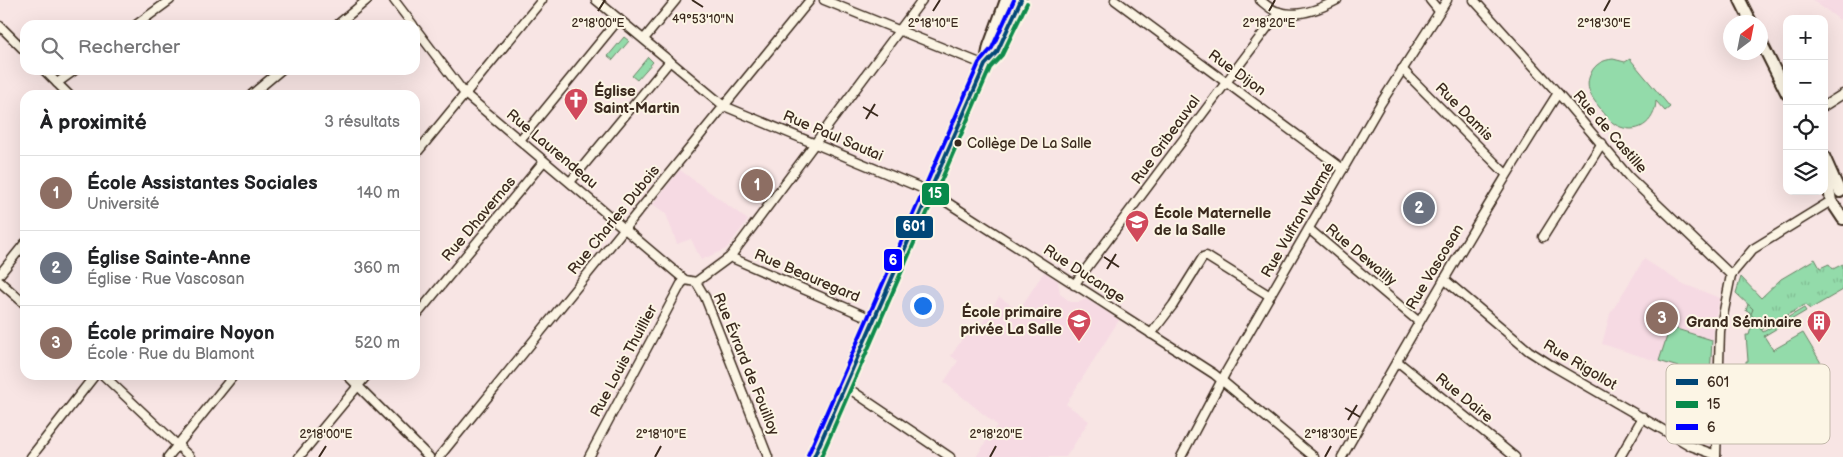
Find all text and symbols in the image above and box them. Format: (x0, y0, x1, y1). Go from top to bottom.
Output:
text: 49°53'10"N (672, 12, 734, 27)
north arrow (1723, 15, 1768, 60)
map controls (1783, 15, 1828, 195)
button: + (1783, 15, 1828, 60)
text: 2°18'00"E (571, 16, 625, 31)
text: 2°18'10"E (908, 16, 958, 31)
text: 2°18'20"E (1242, 16, 1296, 31)
text: 2°18'30"E (1577, 16, 1631, 31)
search box (20, 20, 420, 75)
icon: search (38, 34, 66, 62)
text: Rechercher (78, 36, 180, 59)
street label: Rue Dijon (1204, 46, 1270, 100)
button: − (1783, 60, 1828, 105)
street label: Rue Damis (1431, 79, 1497, 145)
place label: Église Saint-Martin (594, 81, 680, 118)
church icon: Église Saint-Martin (563, 87, 589, 121)
street label: Rue de Castille (1569, 87, 1651, 177)
street label: Rue Gribeauval (1127, 92, 1205, 188)
street label: Rue Laurendeau (502, 105, 602, 193)
button: locate (1783, 105, 1828, 150)
street label: Rue Paul Sautai (780, 106, 886, 166)
text: À proximité (40, 110, 147, 135)
text: 3 résultats (324, 113, 400, 132)
place label: Collège De La Salle (967, 135, 1092, 152)
marker: Collège De La Salle (953, 138, 963, 148)
button: layers (1783, 150, 1828, 195)
street label: Rue Vulfran Warmé (1257, 159, 1339, 281)
street label: Rue Charles Dubois (564, 161, 664, 279)
pin: 1 (741, 166, 773, 204)
text: École Assistantes Sociales (87, 172, 318, 195)
street label: Rue Dhavernas (438, 172, 521, 265)
line badge: 15 (921, 182, 950, 206)
text: 1 (53, 184, 59, 203)
text: 140 m (357, 184, 400, 203)
text: 15 (928, 185, 942, 202)
pin: 2 (1403, 189, 1435, 227)
text: Université (87, 195, 159, 214)
place label: École Maternelle de la Salle (1154, 203, 1271, 240)
school or university icon: École Maternelle de la Salle (1124, 209, 1150, 243)
line badge: 601 (895, 215, 934, 239)
text: 601 (902, 218, 926, 235)
street label: Rue Dewailly (1322, 220, 1401, 290)
street label: Rue Vascosan (1402, 221, 1468, 313)
street label: Rue Ducange (1040, 240, 1129, 308)
street label: Rue Beauregard (751, 245, 863, 307)
text: Église Sainte-Anne (87, 247, 251, 270)
line badge: 6 (883, 248, 903, 272)
text: 6 (889, 252, 897, 269)
text: 2 (51, 259, 61, 278)
text: 360 m (353, 259, 400, 278)
text: Église · Rue Vascosan (87, 270, 244, 289)
street label: Rue Évrard de Fouilloy (709, 290, 783, 438)
your location (910, 293, 936, 319)
pin: 3 (1646, 299, 1678, 337)
street label: Rue Louis Thuillier (586, 301, 662, 420)
place label: École primaire privée La Salle (960, 302, 1062, 339)
school or university icon: École primaire privée La Salle (1066, 308, 1092, 342)
building icon: Grand Séminaire (1806, 309, 1832, 343)
place label: Grand Séminaire (1686, 313, 1802, 332)
text: École primaire Noyon (87, 322, 275, 345)
text: 3 (51, 334, 61, 353)
text: 520 m (354, 334, 400, 353)
street label: Rue Rigollot (1540, 336, 1621, 395)
text: École · Rue du Blamont (87, 345, 254, 364)
legend (1666, 364, 1830, 444)
street label: Rue Daire (1431, 369, 1497, 427)
text: 601 (1707, 374, 1729, 391)
text: 15 (1707, 396, 1720, 413)
text: 6 (1707, 419, 1716, 436)
text: 2°18'00"E (299, 427, 353, 442)
text: 2°18'10"E (636, 427, 686, 442)
text: 2°18'20"E (969, 427, 1023, 442)
text: 2°18'30"E (1304, 427, 1358, 442)

